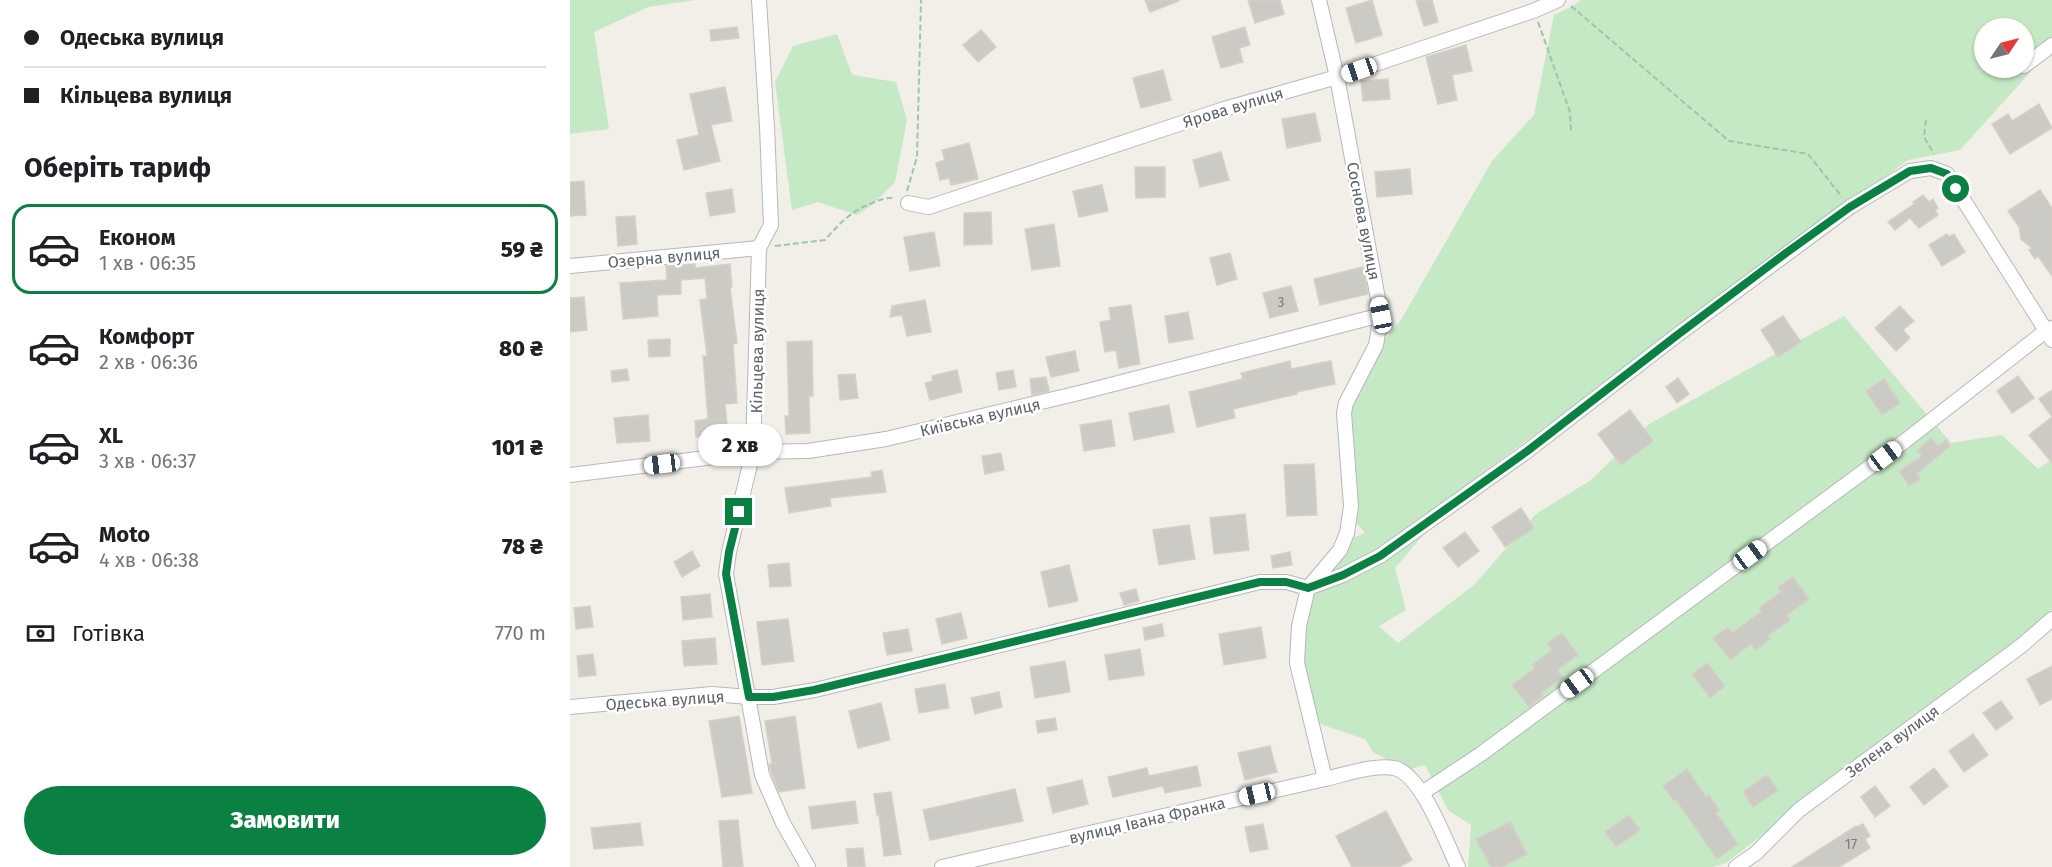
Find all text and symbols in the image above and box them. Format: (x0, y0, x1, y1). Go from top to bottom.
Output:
north arrow (1974, 18, 2034, 78)
map controls (1974, 18, 2034, 78)
text: Одеська вулиця (60, 24, 224, 51)
car (1339, 56, 1379, 84)
text: Кільцева вулиця (60, 82, 232, 109)
street label: Ярова вулиця (1181, 83, 1286, 132)
text: Оберіть тариф (24, 152, 211, 184)
street label: Соснова вулиця (1343, 161, 1384, 282)
route start (1942, 175, 1969, 202)
icon: car (27, 222, 81, 276)
text: Економ (99, 224, 176, 251)
text: 59 ₴ (501, 236, 543, 263)
street label: Озерна вулиця (607, 243, 721, 272)
text: 1 хв · 06:35 (99, 251, 196, 275)
street label: Кільцева вулиця (747, 289, 768, 413)
house number: 3 (1278, 294, 1285, 311)
car (1369, 296, 1393, 334)
icon: car (27, 321, 81, 375)
text: Комфорт (99, 323, 194, 350)
text: 80 ₴ (499, 335, 543, 362)
text: 2 хв · 06:36 (99, 350, 198, 374)
street label: Київська вулиця (918, 394, 1042, 441)
icon: car (27, 420, 81, 474)
text: XL (99, 422, 123, 449)
callout: 2 хв (697, 425, 781, 467)
text: 2 хв (722, 433, 758, 457)
text: 101 ₴ (492, 434, 543, 461)
car (1865, 438, 1905, 474)
text: 3 хв · 06:37 (99, 449, 196, 473)
car (643, 453, 681, 475)
route end (725, 498, 752, 525)
icon: car (27, 519, 81, 573)
text: Moto (99, 521, 150, 548)
text: 78 ₴ (502, 533, 543, 560)
car (1730, 537, 1770, 573)
text: 4 хв · 06:38 (99, 548, 199, 572)
icon: cash (24, 617, 57, 650)
text: Готівка (72, 620, 145, 647)
text: 770 m (495, 621, 546, 645)
car (1557, 665, 1597, 701)
street label: Одеська вулиця (605, 687, 725, 714)
street label: Зелена вулиця (1842, 701, 1943, 782)
car (1237, 781, 1277, 807)
button: Замовити (24, 786, 546, 855)
street label: вулиця Івана Франка (1067, 793, 1227, 848)
house number: 17 (1845, 836, 1857, 853)

